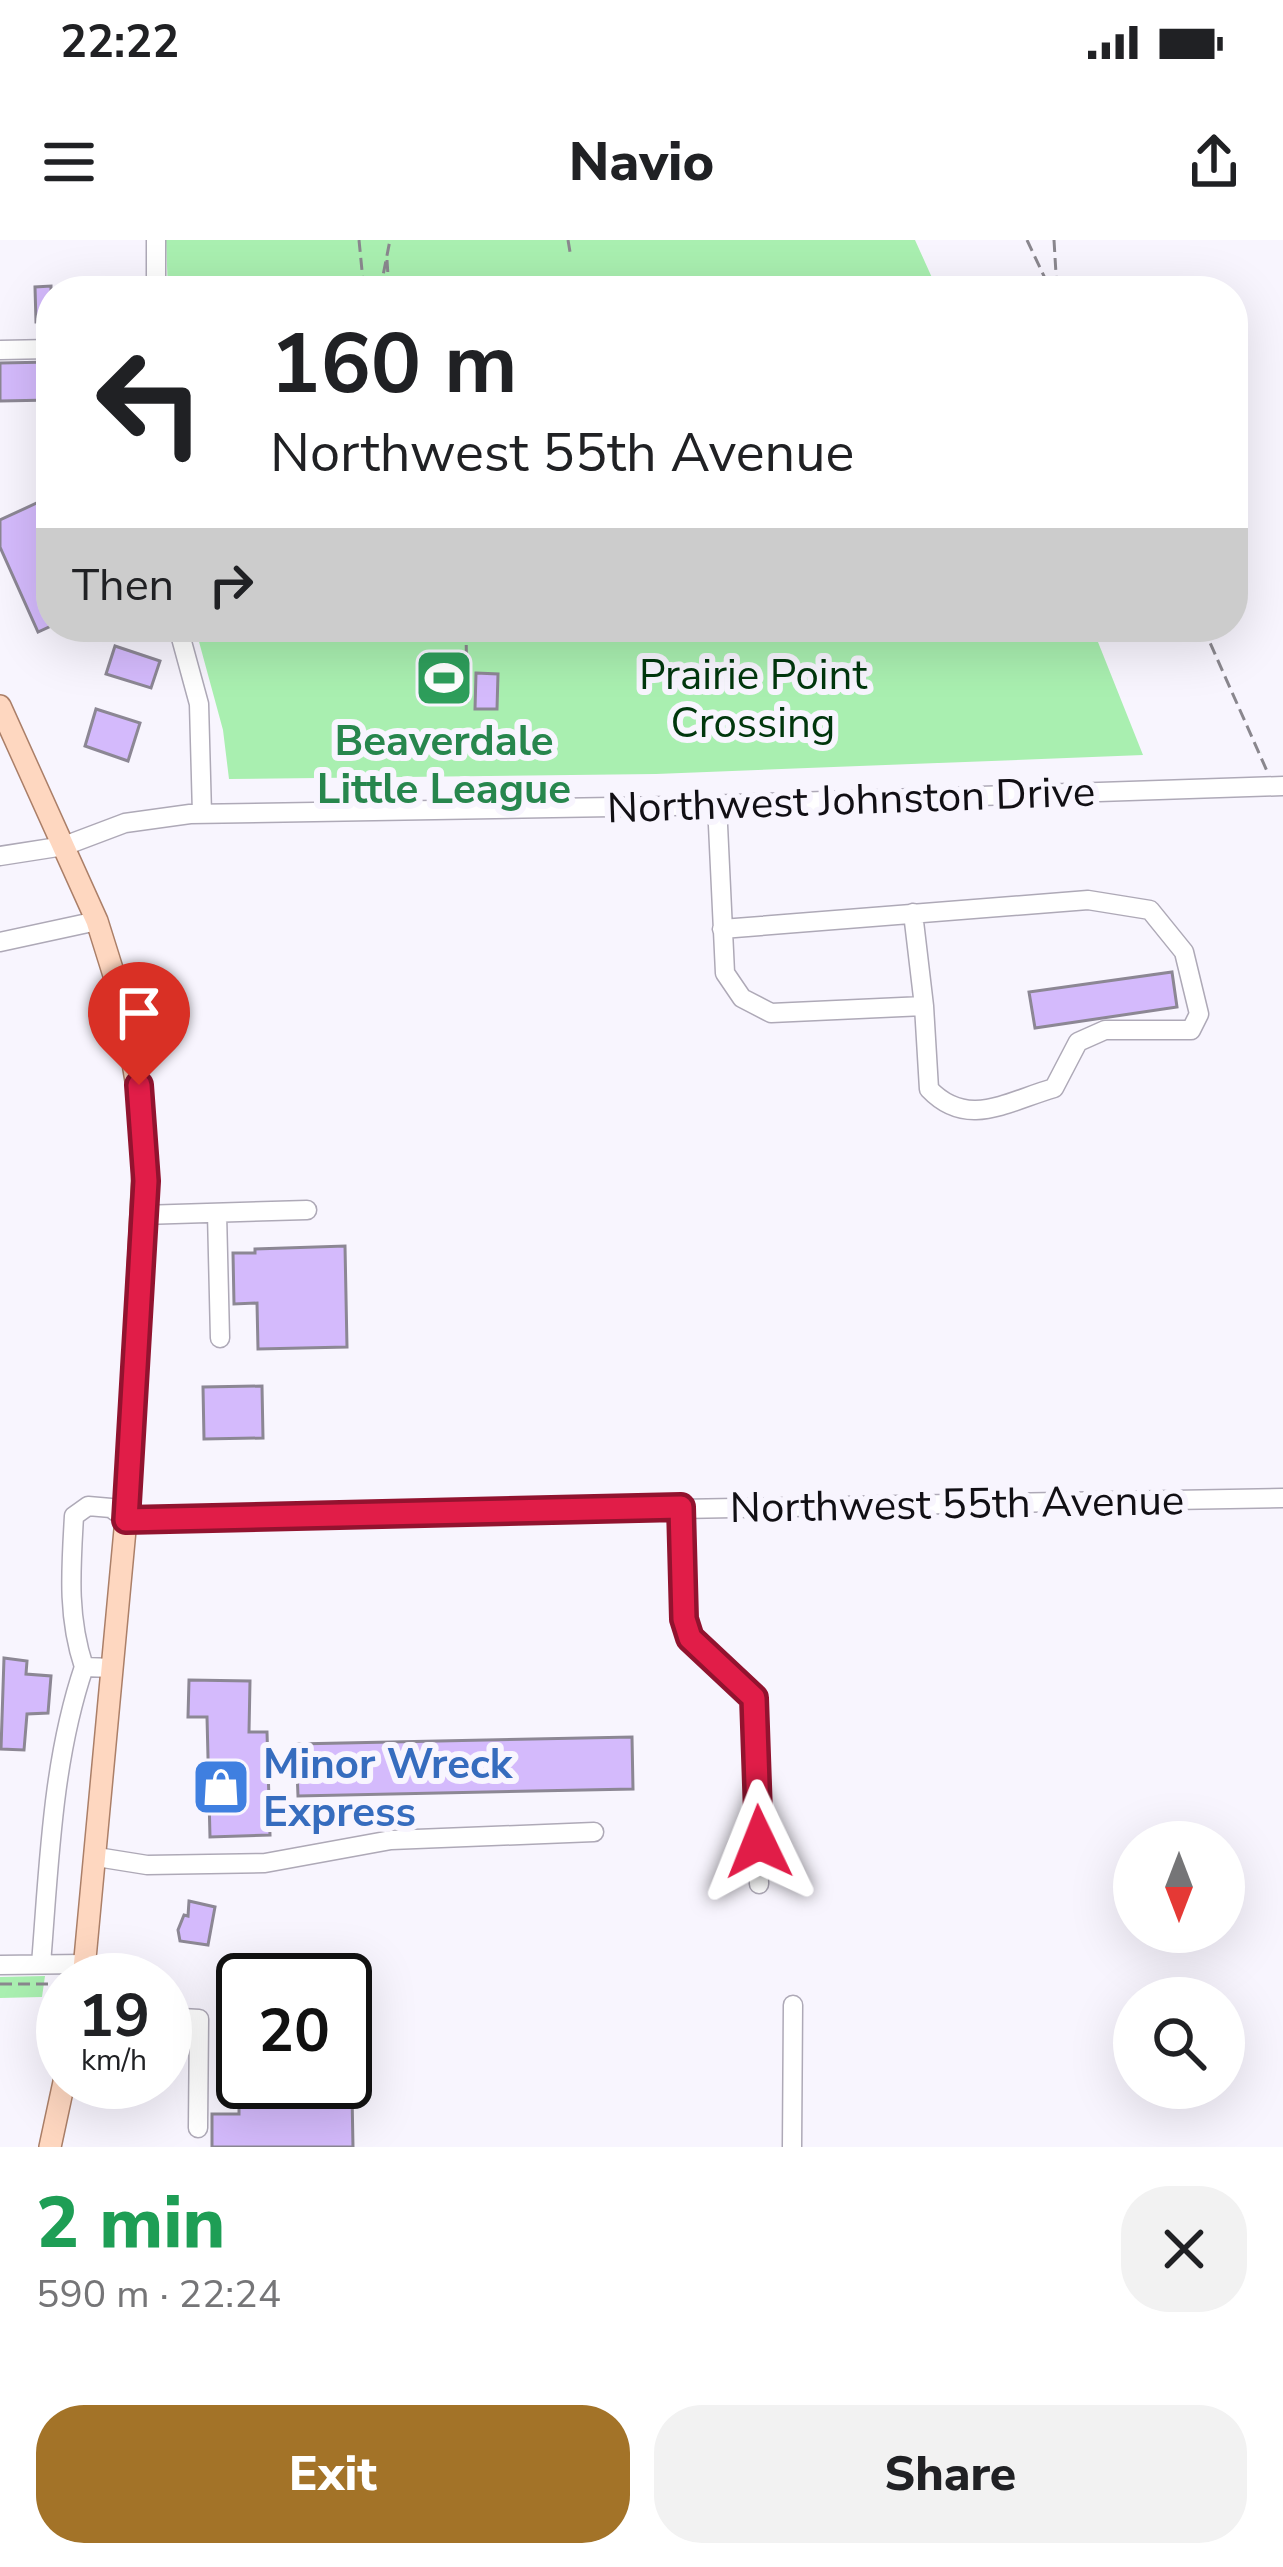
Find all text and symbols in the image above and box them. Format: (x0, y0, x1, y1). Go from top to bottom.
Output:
text: 22:22 (60, 12, 179, 73)
text: Navio (569, 125, 714, 199)
icon: menu (36, 129, 102, 195)
icon: share (1181, 129, 1247, 195)
text: 160 m (270, 307, 518, 422)
icon: left (72, 324, 228, 480)
text: Northwest 55th Avenue (270, 416, 854, 490)
icon: right (198, 552, 264, 618)
text: Then (72, 555, 174, 616)
sports icon: Beaverdale Little League (413, 647, 475, 709)
park label: Prairie Point Crossing (639, 647, 867, 752)
place label: Beaverdale Little League (317, 713, 571, 818)
street label: Northwest Johnston Drive (606, 763, 1096, 838)
pin (88, 962, 190, 1085)
icon: arrive (106, 980, 172, 1046)
street label: Northwest 55th Avenue (729, 1472, 1185, 1537)
place label: Minor Wreck Express (263, 1736, 514, 1841)
shop icon: Minor Wreck Express (190, 1756, 252, 1818)
position arrow (696, 1779, 822, 1905)
north arrow (1113, 1821, 1245, 1953)
map controls (1113, 1821, 1245, 2109)
speed limit sign: 20 (216, 1953, 372, 2109)
text: 19 (78, 1975, 150, 2057)
button: search (1113, 1977, 1245, 2109)
text: km/h (81, 2040, 147, 2081)
text: 2 min (36, 2174, 225, 2272)
button: close (1121, 2186, 1247, 2312)
text: 590 m · 22:24 (36, 2268, 281, 2321)
button: Exit (36, 2405, 630, 2543)
button: Share (654, 2405, 1247, 2543)

